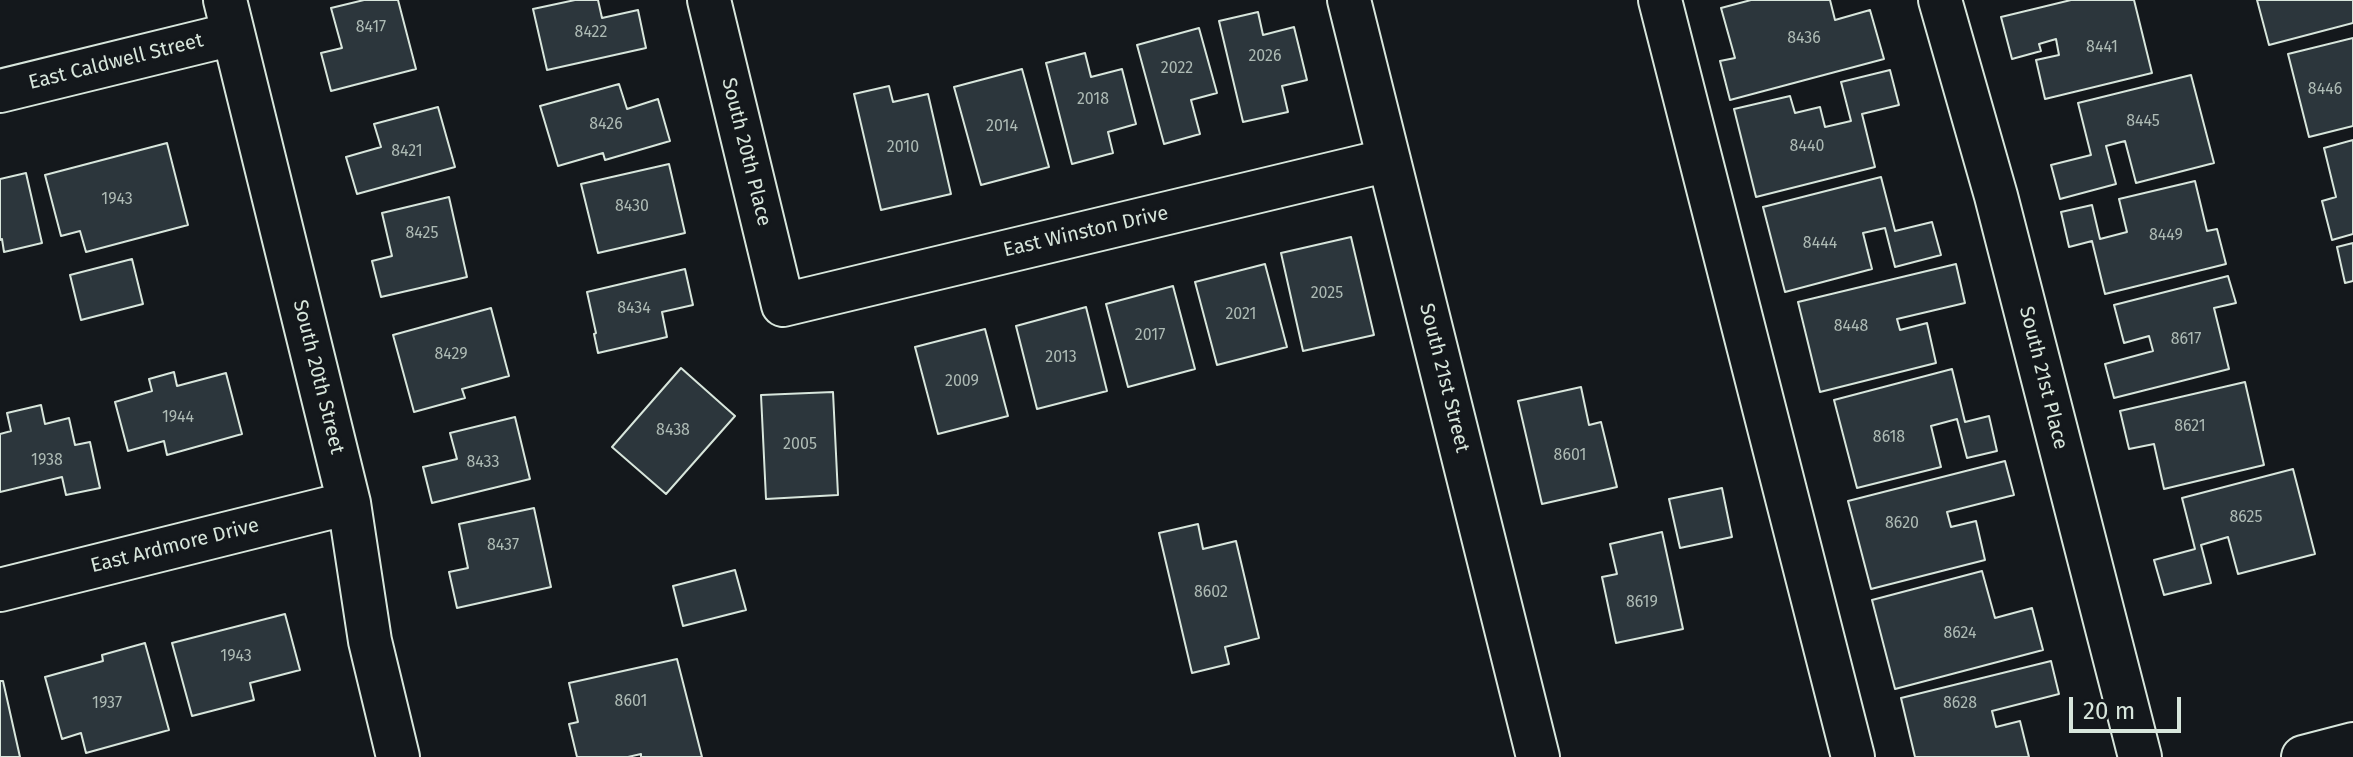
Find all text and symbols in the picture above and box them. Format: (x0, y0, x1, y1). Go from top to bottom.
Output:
house number: 8417 (356, 18, 386, 38)
house number: 8422 (575, 23, 607, 43)
street label: East Caldwell Street (26, 29, 206, 95)
house number: 8436 (1787, 29, 1821, 49)
house number: 8441 (2086, 38, 2118, 58)
house number: 2026 (1248, 47, 1282, 67)
house number: 2022 (1161, 59, 1193, 79)
street label: South 20th Place (716, 75, 776, 229)
house number: 8446 (2308, 80, 2342, 100)
house number: 2018 (1077, 90, 1109, 110)
house number: 8445 (2126, 112, 2160, 132)
house number: 8426 (589, 115, 623, 135)
house number: 2014 (986, 117, 1018, 137)
house number: 8440 (1790, 137, 1824, 157)
house number: 2010 (887, 138, 919, 158)
house number: 8421 (391, 142, 423, 162)
house number: 1943 (101, 190, 133, 210)
house number: 8430 (615, 197, 649, 217)
street label: East Winston Drive (1001, 201, 1171, 263)
house number: 8425 (406, 224, 438, 244)
house number: 8449 (2149, 226, 2183, 246)
house number: 8444 (1803, 234, 1837, 254)
house number: 2025 (1311, 284, 1343, 304)
street label: South 20th Street (287, 297, 349, 457)
house number: 8434 (617, 299, 651, 319)
street label: South 21st Street (1414, 301, 1474, 455)
street label: South 21st Place (2014, 304, 2072, 452)
house number: 2021 (1225, 305, 1257, 325)
house number: 8448 (1834, 317, 1868, 337)
house number: 2017 (1135, 326, 1165, 346)
house number: 8617 (2171, 330, 2201, 350)
house number: 8429 (434, 345, 468, 365)
house number: 2013 (1045, 348, 1077, 368)
house number: 2009 (945, 372, 979, 392)
house number: 1944 (162, 408, 194, 428)
house number: 8621 (2174, 417, 2206, 437)
house number: 8438 (656, 421, 690, 441)
house number: 8618 (1873, 428, 1905, 448)
house number: 2005 (783, 435, 817, 455)
house number: 8601 (1554, 446, 1586, 466)
house number: 1938 (31, 451, 63, 471)
house number: 8433 (466, 453, 500, 473)
house number: 8625 (2229, 508, 2263, 528)
street label: East Ardmore Drive (88, 513, 262, 579)
house number: 8620 (1885, 514, 1919, 534)
house number: 8437 (487, 536, 519, 556)
house number: 8602 (1194, 583, 1228, 603)
house number: 8619 (1626, 593, 1658, 613)
house number: 8624 (1943, 624, 1977, 644)
house number: 1943 (220, 647, 252, 667)
scale bar (2073, 681, 2185, 731)
house number: 8601 (615, 692, 647, 712)
house number: 1937 (92, 694, 122, 714)
house number: 8628 (1943, 694, 1977, 714)
text: 20 m (2083, 697, 2135, 725)

